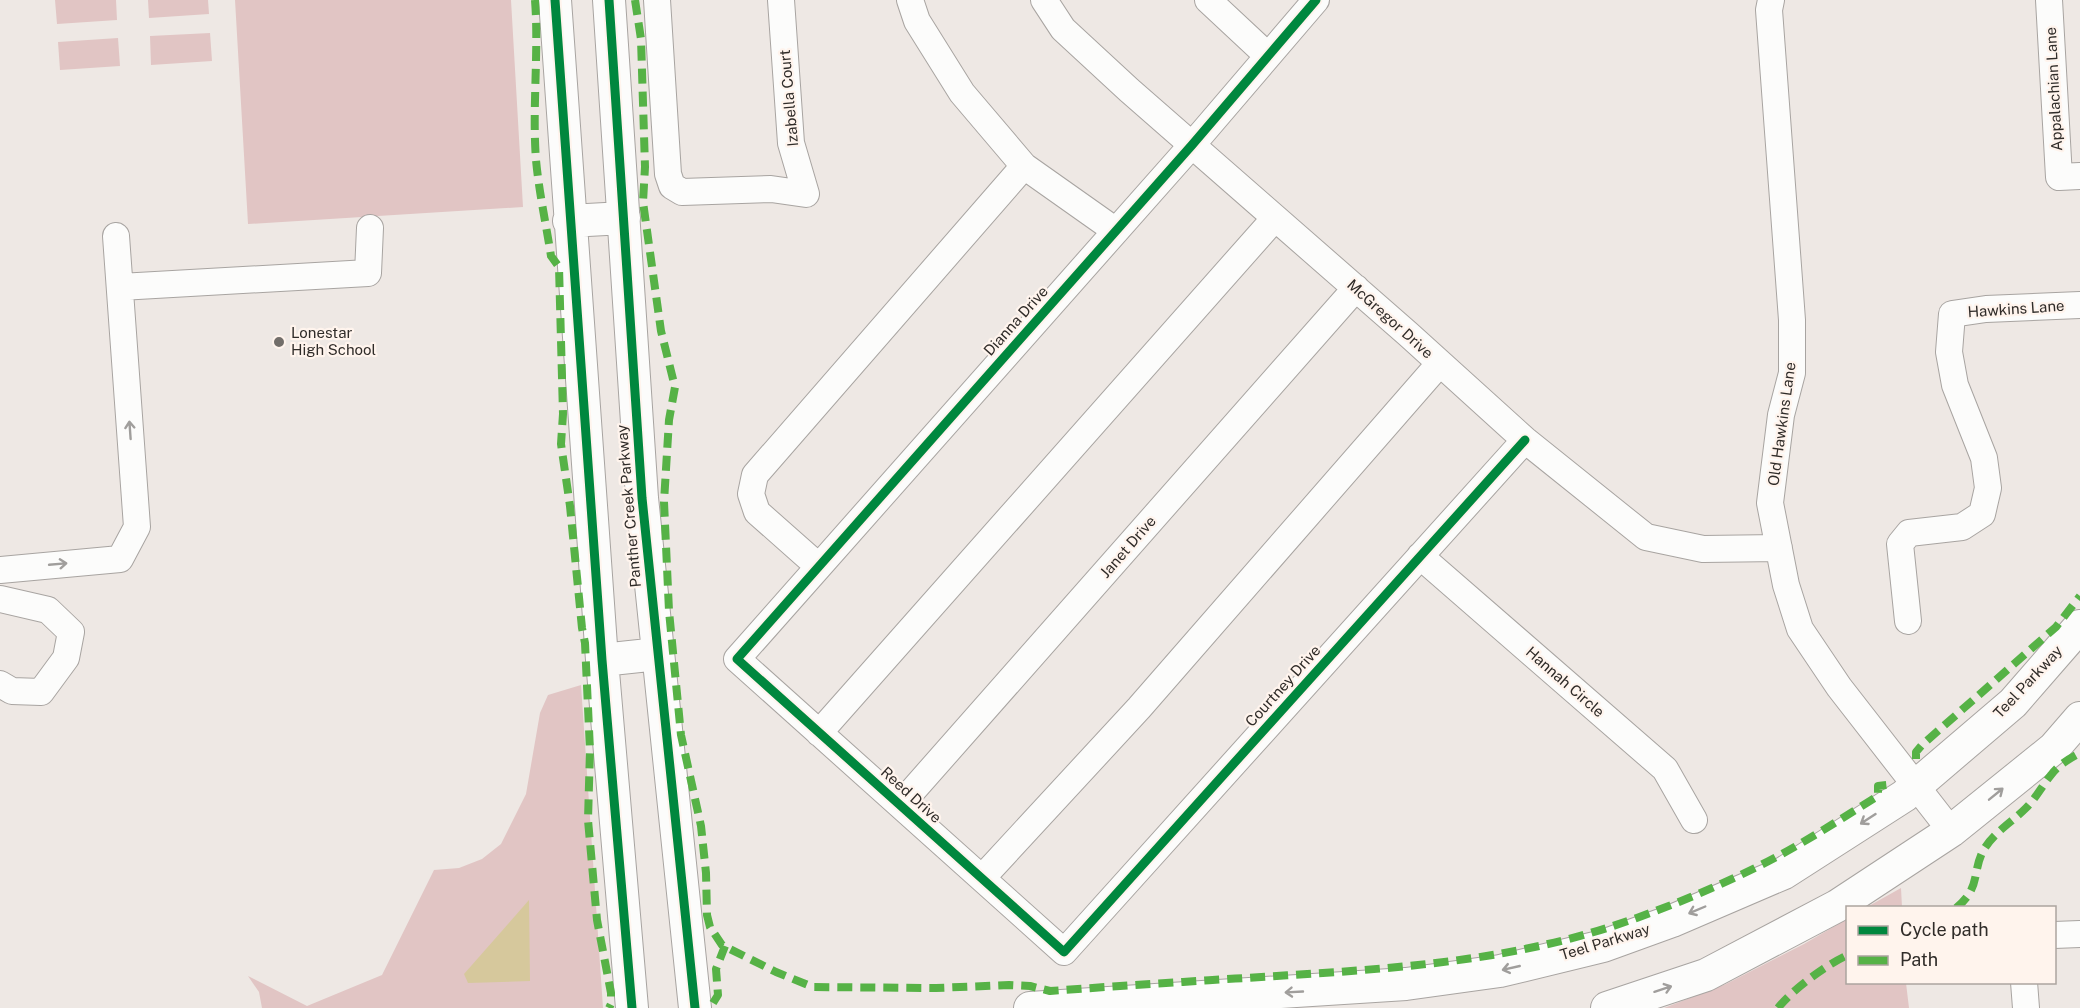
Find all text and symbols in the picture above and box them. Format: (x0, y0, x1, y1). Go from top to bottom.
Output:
street label: Appalachian Lane (2042, 26, 2065, 152)
street label: Izabella Court (776, 49, 801, 147)
street label: McGregor Drive (1344, 276, 1437, 362)
street label: Dianna Drive (980, 282, 1051, 359)
street label: Hawkins Lane (1967, 297, 2065, 320)
place label: Lonestar High School (291, 324, 376, 358)
marker: Lonestar High School (272, 335, 286, 349)
street label: Old Hawkins Lane (1764, 361, 1799, 487)
one-way arrow (124, 421, 135, 440)
street label: Panther Creek Parkway (613, 424, 644, 588)
street label: Janet Drive (1096, 512, 1159, 581)
one-way arrow (48, 558, 68, 569)
street label: Courtney Drive (1242, 641, 1324, 730)
street label: Teel Parkway (1990, 642, 2066, 721)
street label: Hannah Circle (1523, 643, 1608, 720)
street label: Reed Drive (878, 763, 945, 826)
one-way arrow (1988, 788, 2004, 801)
one-way arrow (1860, 812, 1877, 825)
one-way arrow (1688, 905, 1707, 916)
legend (1846, 906, 2056, 984)
text: Cycle path (1900, 919, 1989, 940)
street label: Teel Parkway (1558, 920, 1652, 963)
text: Path (1900, 949, 1938, 970)
one-way arrow (1502, 962, 1521, 974)
one-way arrow (1653, 983, 1672, 994)
one-way arrow (1285, 987, 1305, 998)

